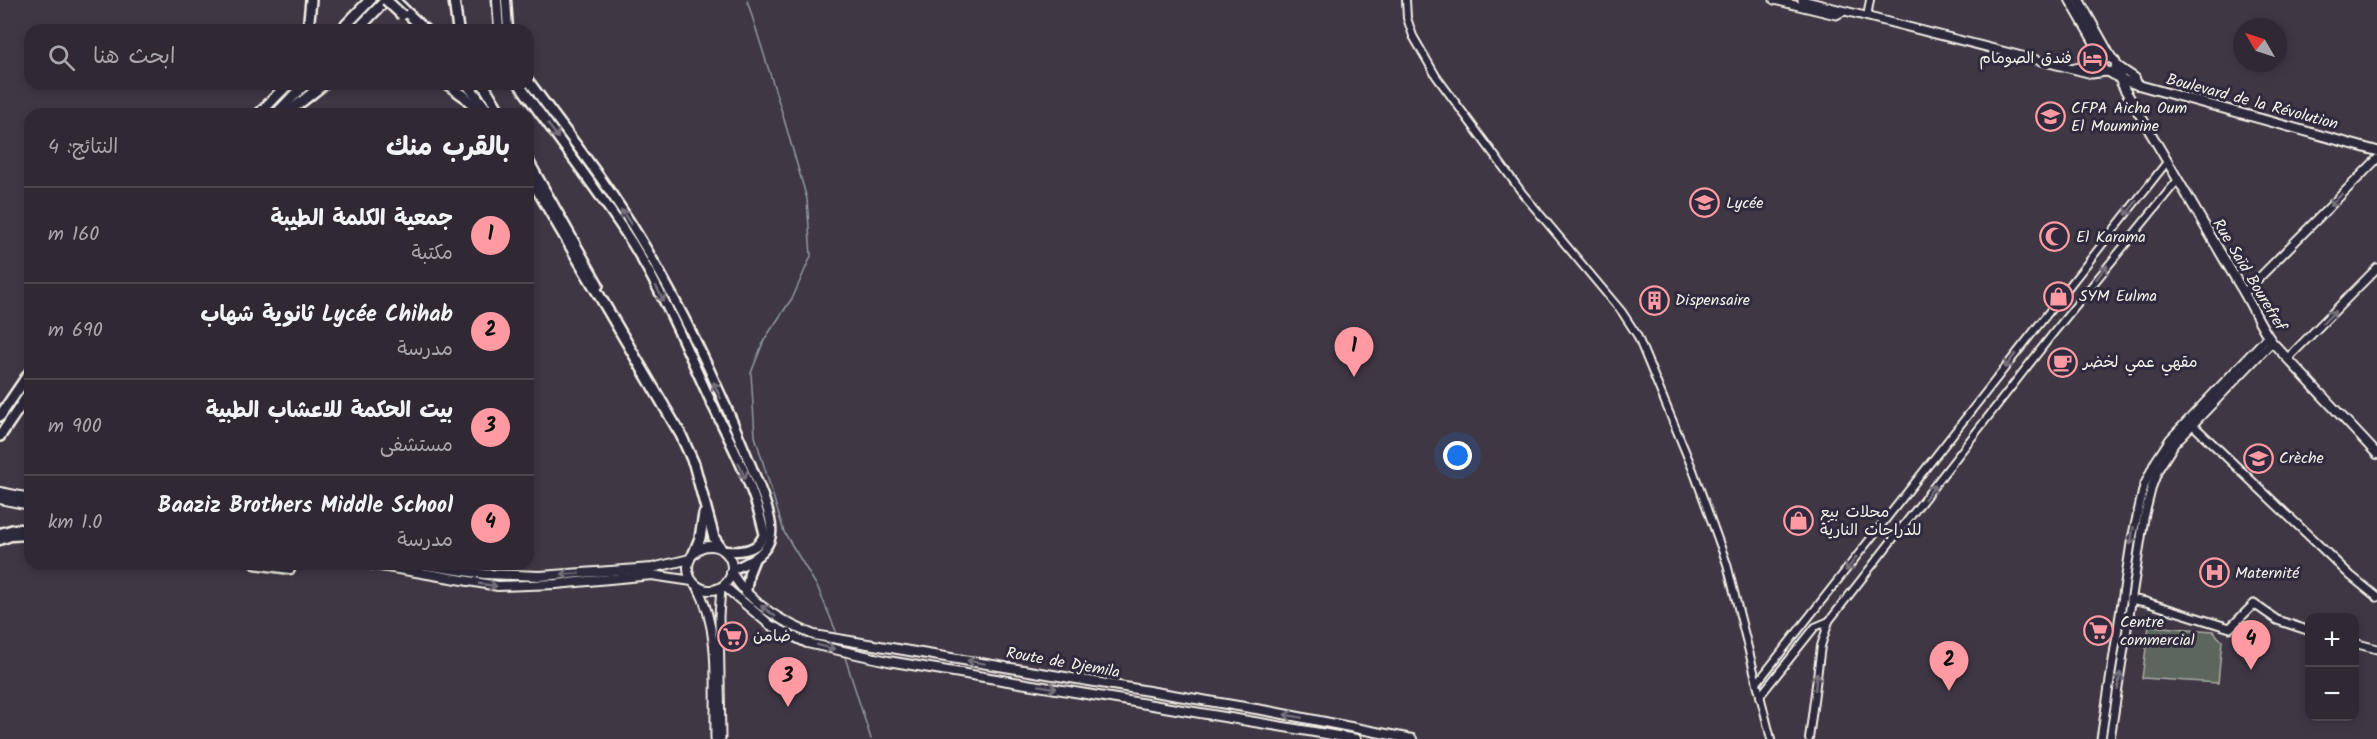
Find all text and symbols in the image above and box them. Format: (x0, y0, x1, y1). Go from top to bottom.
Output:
north arrow (2233, 18, 2287, 72)
search box (24, 24, 534, 90)
text: ابحث هنا (93, 40, 175, 75)
icon: search (45, 41, 78, 74)
hotel icon: فندق الصومام (2077, 42, 2109, 74)
place label: فندق الصومام (1979, 46, 2072, 71)
street label: Boulevard de la Révolution (2163, 67, 2341, 137)
place label: CFPA Aicha Oum El Moumnine (2071, 96, 2187, 139)
school or university icon: CFPA Aicha Oum El Moumnine (2034, 101, 2066, 133)
one-way arrow (547, 123, 560, 139)
text: بالقرب منك (386, 127, 510, 169)
text: النتائج: 4 (48, 132, 118, 164)
school or university icon: Lycée (1689, 187, 1721, 219)
place label: Lycée (1726, 191, 1764, 216)
one-way arrow (2328, 193, 2343, 208)
one-way arrow (2124, 200, 2137, 216)
text: جمعية الكلمة الطيبة (270, 202, 453, 237)
one-way arrow (620, 209, 633, 226)
street label: Rue Saïd Bourefref (2206, 214, 2293, 338)
text: 160 m (48, 219, 99, 251)
text: 1 (487, 219, 494, 251)
mosque icon: El Karama (2039, 221, 2071, 253)
place label: El Karama (2076, 225, 2146, 250)
text: مكتبة (411, 238, 453, 270)
one-way arrow (2095, 265, 2108, 281)
shop icon: SYM Eulma (2042, 280, 2074, 312)
one-way arrow (655, 284, 667, 302)
building icon: Dispensaire (1638, 284, 1670, 316)
place label: SYM Eulma (2079, 284, 2157, 309)
place label: Dispensaire (1675, 288, 1750, 313)
text: Lycée Chihab ثانوية شهاب (201, 298, 453, 333)
one-way arrow (2322, 309, 2336, 324)
text: 690 m (48, 315, 103, 347)
text: 2 (485, 315, 496, 347)
pin: 1 (1334, 328, 1374, 377)
text: مدرسة (397, 334, 453, 366)
cafe icon: مقهي عمي لخضر (2046, 346, 2078, 378)
place label: مقهي عمي لخضر (2081, 350, 2198, 376)
one-way arrow (2004, 353, 2017, 369)
one-way arrow (711, 381, 723, 399)
text: بيت الحكمة للاعشاب الطبية (206, 394, 453, 429)
text: 900 m (48, 411, 102, 443)
text: 3 (485, 411, 496, 443)
text: مستشفى (380, 430, 453, 462)
your location (1443, 441, 1472, 470)
school or university icon: Crèche (2242, 442, 2274, 474)
place label: Crèche (2279, 446, 2324, 471)
one-way arrow (737, 461, 749, 479)
one-way arrow (1923, 484, 1936, 500)
text: Baaziz Brothers Middle School (158, 489, 453, 524)
place label: محلات بيع للدراجات النارية (1820, 500, 1921, 543)
shop icon: محلات بيع للدراجات النارية (1783, 505, 1815, 537)
text: 1.0 km (48, 507, 102, 539)
text: 4 (485, 507, 496, 539)
text: مدرسة (397, 525, 453, 557)
one-way arrow (2127, 526, 2138, 546)
one-way arrow (1845, 556, 1858, 572)
hospital icon: Maternité (2198, 557, 2230, 589)
place label: Maternité (2235, 561, 2300, 586)
one-way arrow (560, 569, 580, 580)
one-way arrow (478, 580, 498, 591)
one-way arrow (761, 605, 777, 618)
place label: Centre commercial (2120, 610, 2195, 653)
map controls (2305, 613, 2359, 721)
button: + (2305, 613, 2359, 667)
supermarket icon: Centre commercial (2083, 615, 2115, 647)
supermarket icon: ضامن (716, 620, 748, 652)
pin: 4 (2232, 620, 2270, 670)
place label: ضامن (753, 624, 791, 649)
street label: Route de Djemila (1004, 641, 1122, 685)
one-way arrow (816, 642, 835, 654)
pin: 2 (1930, 642, 1968, 691)
one-way arrow (967, 656, 987, 667)
pin: 3 (768, 658, 808, 707)
button: − (2305, 667, 2359, 721)
one-way arrow (1811, 672, 1822, 691)
one-way arrow (2113, 672, 2124, 692)
one-way arrow (1037, 682, 1057, 693)
one-way arrow (1283, 710, 1303, 721)

